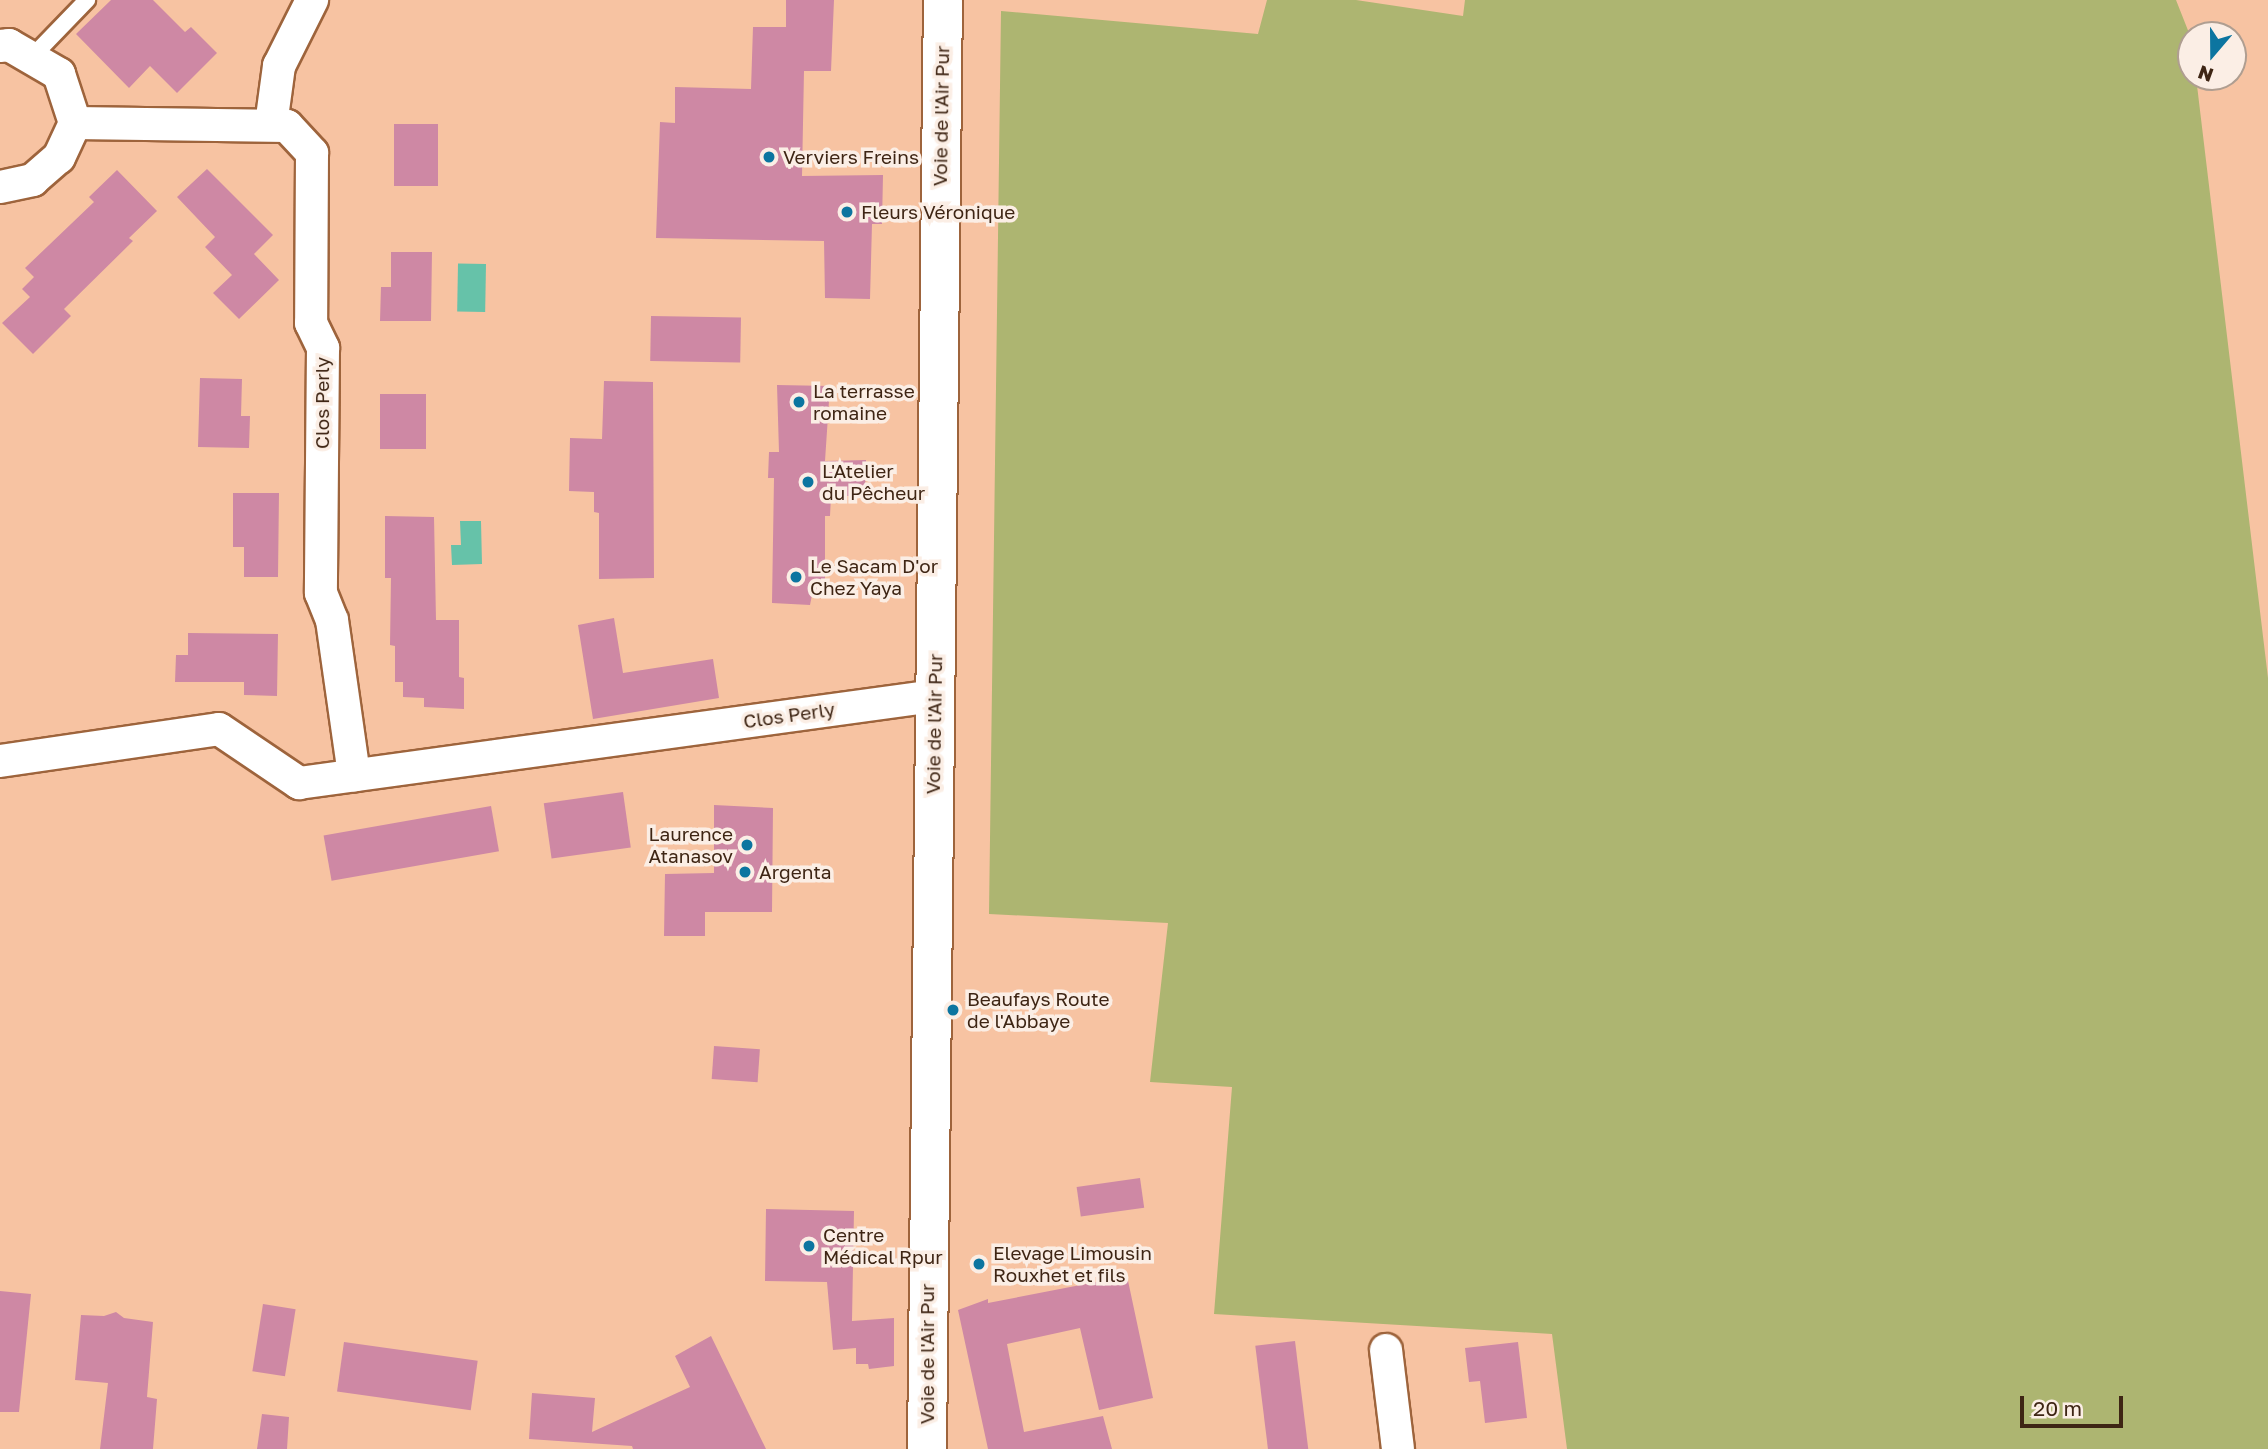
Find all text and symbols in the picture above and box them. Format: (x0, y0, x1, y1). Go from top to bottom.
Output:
north arrow (2177, 21, 2247, 91)
street label: Voie de l'Air Pur (928, 46, 954, 186)
text: N (2195, 61, 2216, 88)
place label: Verviers Freins (783, 146, 919, 168)
marker: Verviers Freins (761, 149, 777, 165)
place label: Fleurs Véronique (861, 201, 1015, 223)
marker: Fleurs Véronique (839, 204, 855, 220)
street label: Clos Perly (311, 357, 333, 449)
place label: La terrasse romaine (813, 380, 915, 424)
marker: La terrasse romaine (791, 394, 807, 410)
place label: L'Atelier du Pêcheur (822, 460, 925, 504)
marker: L'Atelier du Pêcheur (800, 474, 816, 490)
place label: Le Sacam D'or Chez Yaya (810, 555, 938, 599)
marker: Le Sacam D'or Chez Yaya (788, 569, 804, 585)
street label: Voie de l'Air Pur (921, 654, 947, 794)
street label: Clos Perly (742, 697, 836, 733)
place label: Laurence Atanasov (648, 823, 733, 867)
marker: Laurence Atanasov (739, 837, 755, 853)
place label: Argenta (759, 861, 831, 883)
marker: Argenta (737, 864, 753, 880)
place label: Beaufays Route de l'Abbaye (967, 988, 1110, 1032)
marker: Beaufays Route de l'Abbaye (945, 1002, 961, 1018)
place label: Centre Médical Rpur (823, 1224, 943, 1268)
marker: Centre Médical Rpur (801, 1238, 817, 1254)
place label: Elevage Limousin Rouxhet et fils (993, 1242, 1152, 1286)
marker: Elevage Limousin Rouxhet et fils (971, 1256, 987, 1272)
street label: Voie de l'Air Pur (916, 1284, 938, 1424)
scale bar (2023, 1382, 2126, 1426)
text: 20 m (2033, 1395, 2082, 1421)

